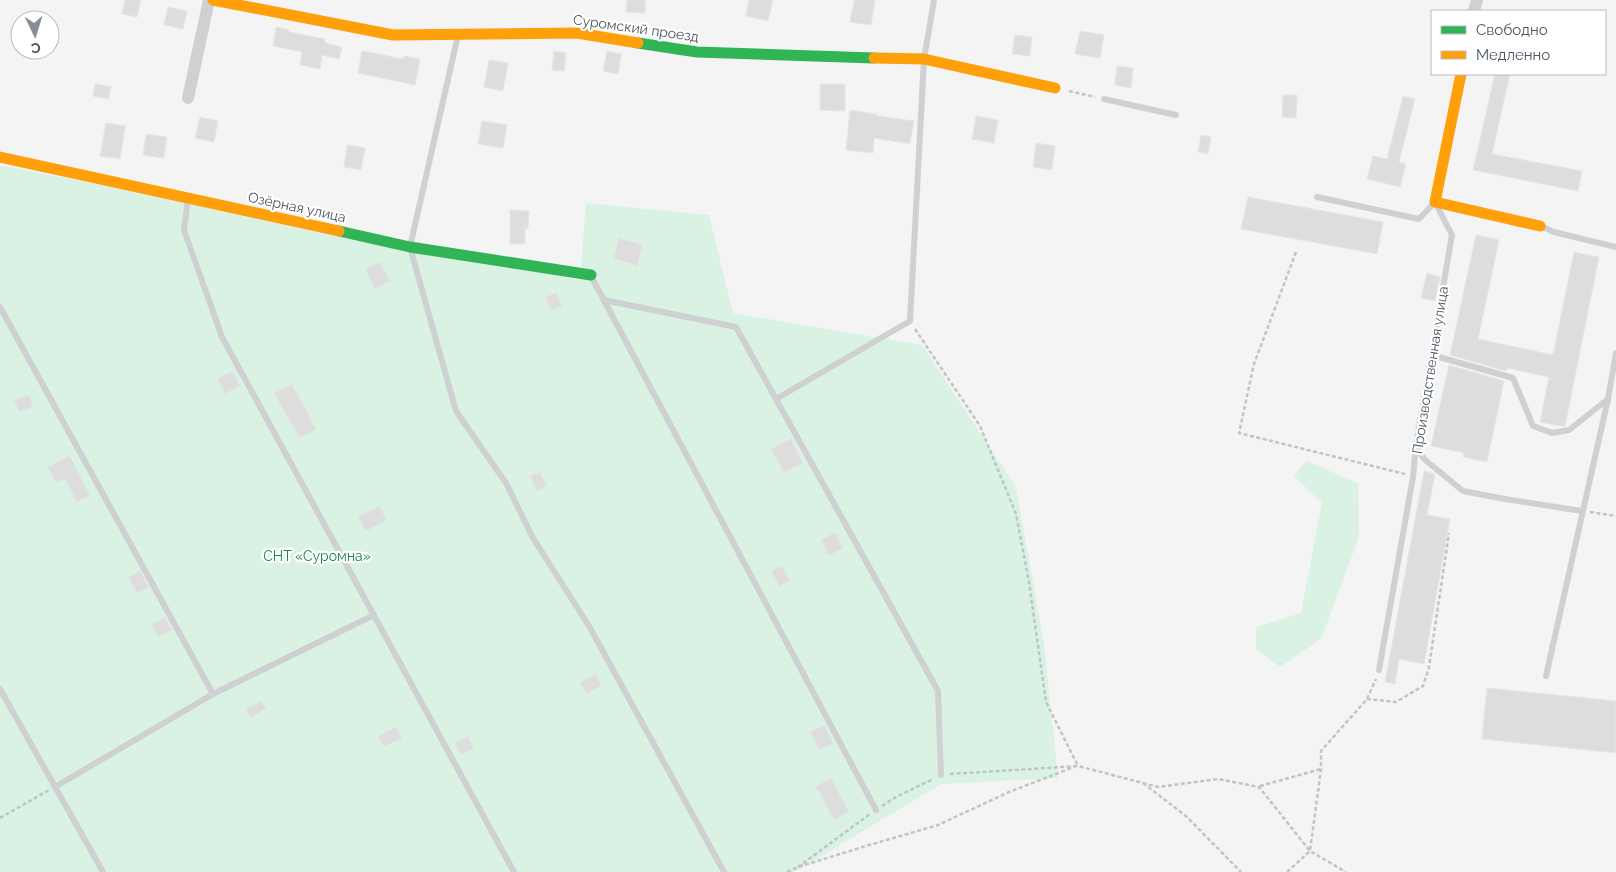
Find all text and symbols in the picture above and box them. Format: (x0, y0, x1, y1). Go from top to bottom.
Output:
north arrow (10, 10, 60, 60)
legend (1431, 10, 1606, 75)
street label: Суромский проезд (572, 11, 700, 45)
text: Свободно (1476, 21, 1548, 39)
text: С (30, 40, 41, 56)
text: Медленно (1476, 46, 1550, 64)
street label: Озёрная улица (247, 189, 347, 225)
street label: Производственная улица (1409, 285, 1451, 455)
park label: СНТ «Суромна» (263, 548, 371, 564)

